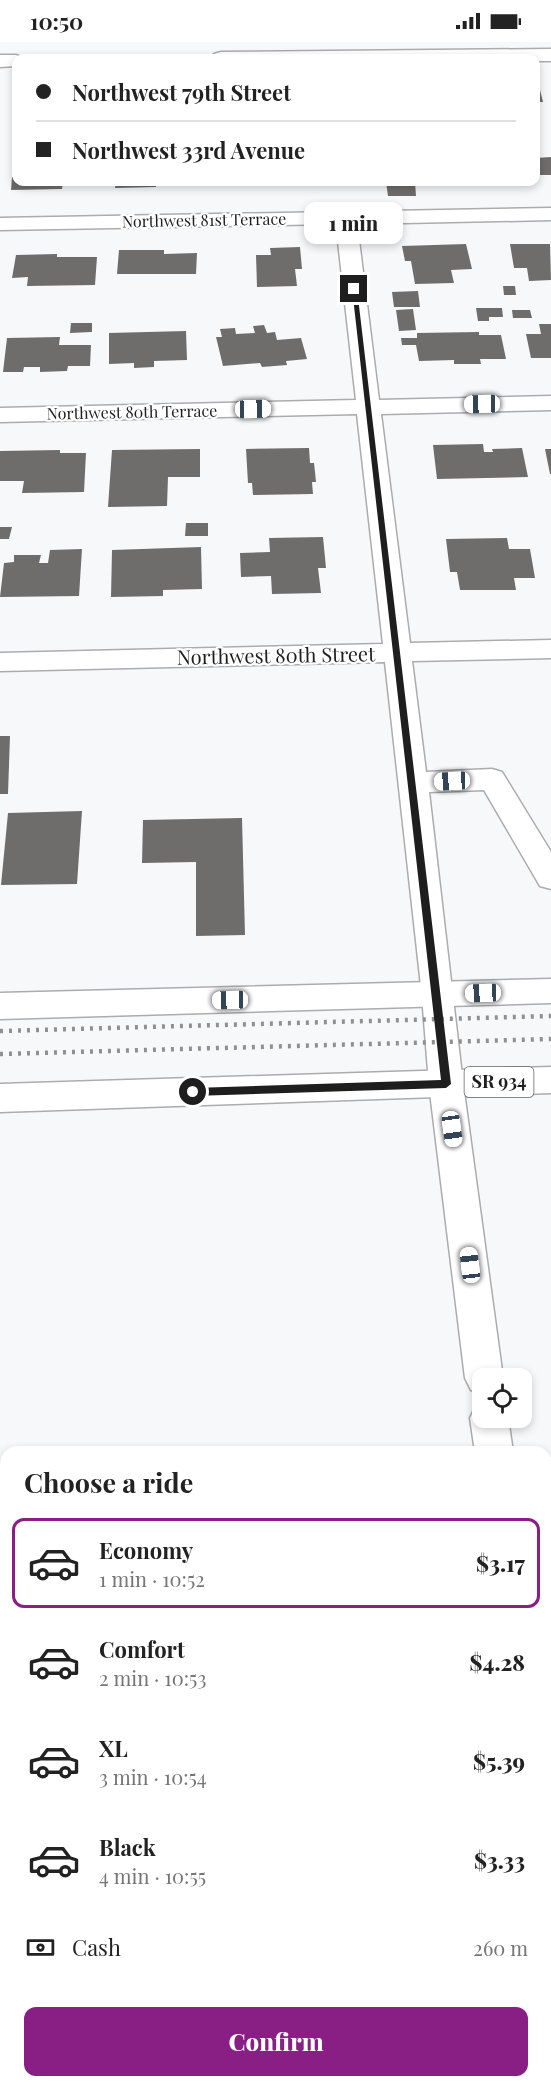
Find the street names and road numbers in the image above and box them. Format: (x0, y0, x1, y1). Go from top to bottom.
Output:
street label: Northwest 81st Terrace (122, 208, 286, 231)
street label: Northwest 80th Terrace (47, 400, 217, 423)
street label: Northwest 80th Street (177, 639, 376, 670)
road number: SR 934 (464, 1067, 534, 1097)

